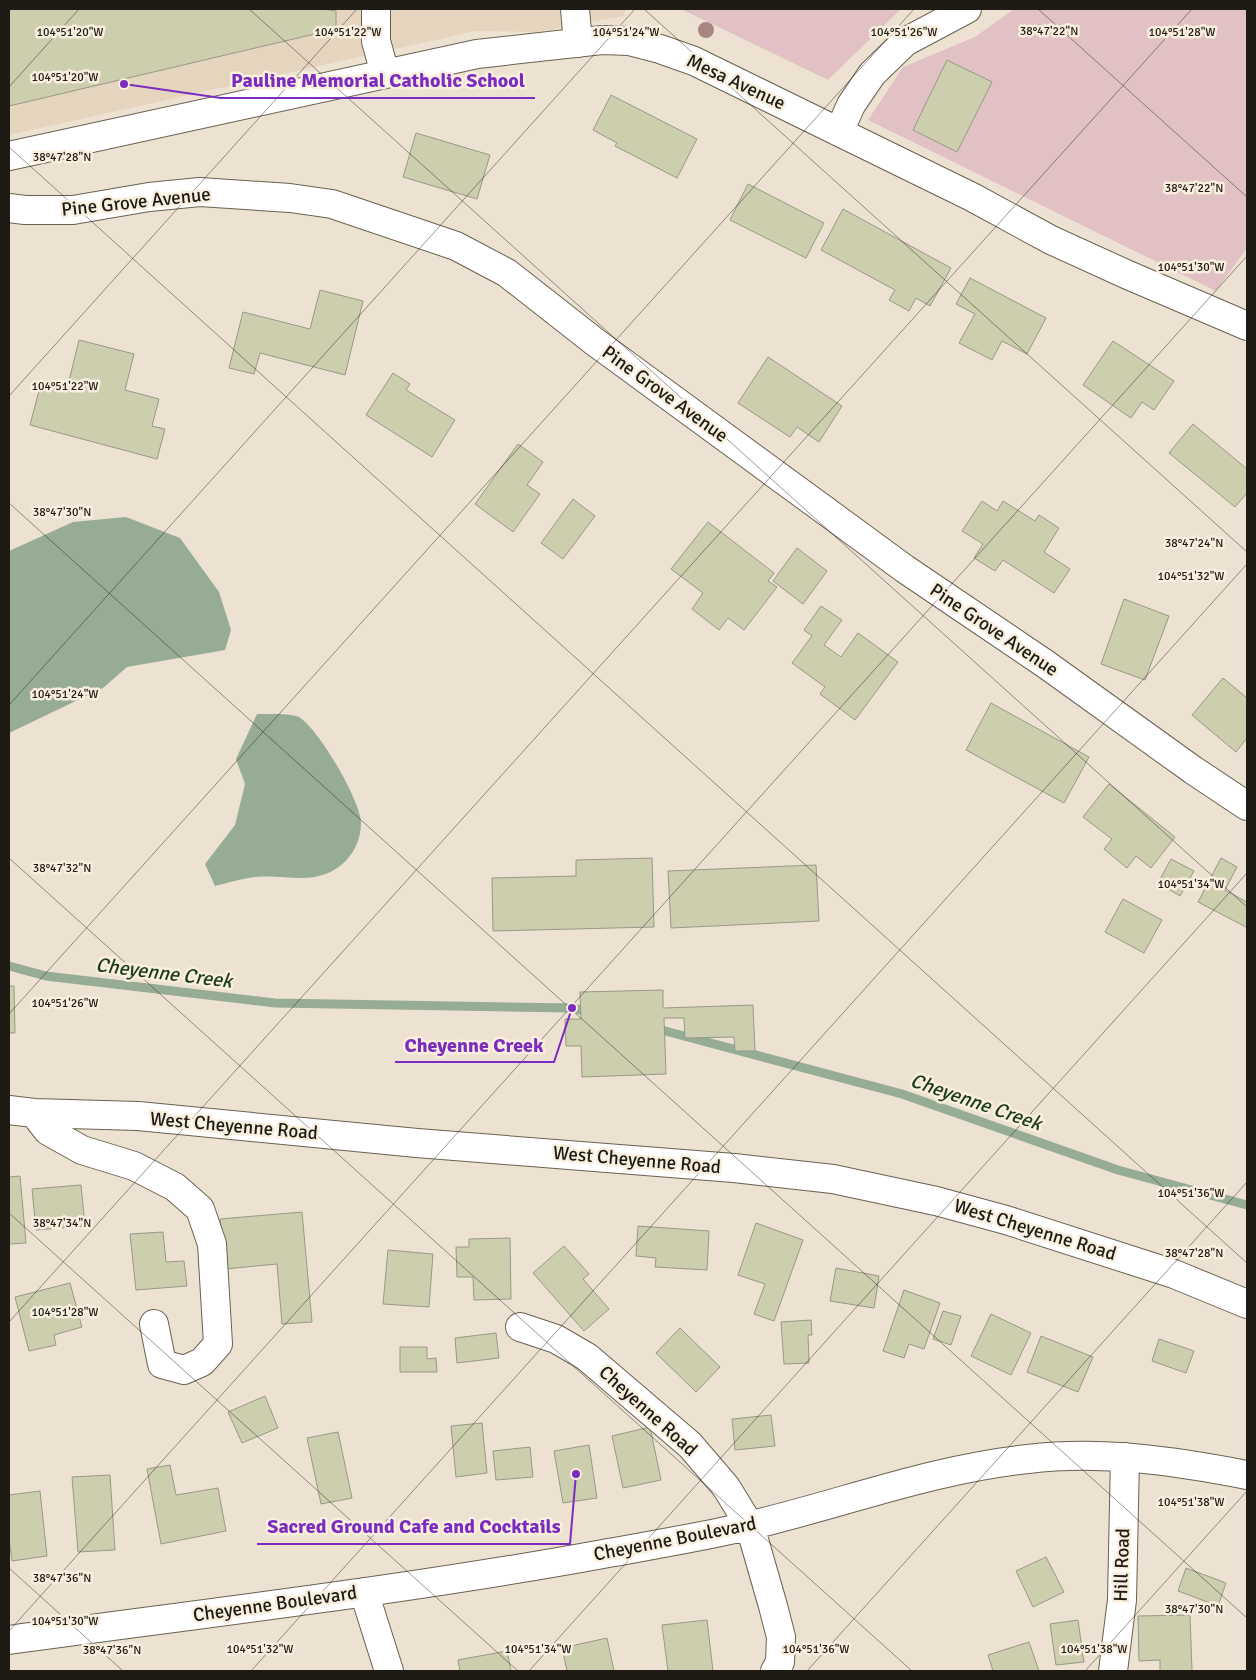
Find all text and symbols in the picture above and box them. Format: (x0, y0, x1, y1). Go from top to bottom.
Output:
text: 38°47'22"N (1020, 24, 1078, 39)
text: 104°51'20"W (36, 25, 104, 40)
text: 104°51'22"W (314, 25, 382, 40)
text: 104°51'24"W (592, 25, 660, 40)
text: 104°51'26"W (870, 25, 938, 40)
text: 104°51'28"W (1148, 25, 1216, 40)
street label: Mesa Avenue (683, 49, 789, 115)
callout: Pauline Memorial Catholic School (221, 63, 535, 98)
text: Pauline Memorial Catholic School (231, 68, 525, 93)
text: 104°51'20"W (31, 70, 99, 85)
text: 38°47'28"N (33, 150, 91, 165)
text: 38°47'22"N (1165, 181, 1223, 196)
street label: Pine Grove Avenue (60, 182, 212, 222)
text: 104°51'30"W (1157, 260, 1225, 275)
street label: Pine Grove Avenue (597, 340, 733, 448)
text: 104°51'22"W (31, 379, 99, 394)
text: 38°47'30"N (33, 505, 91, 520)
text: 38°47'24"N (1165, 536, 1223, 551)
text: 104°51'32"W (1157, 569, 1225, 584)
street label: Pine Grove Avenue (925, 578, 1063, 682)
text: 104°51'24"W (31, 687, 99, 702)
text: 38°47'32"N (33, 861, 91, 876)
text: 104°51'34"W (1157, 877, 1225, 892)
water label: Cheyenne Creek (94, 952, 236, 994)
text: 104°51'26"W (31, 996, 99, 1011)
callout: Cheyenne Creek (395, 1027, 554, 1062)
text: Cheyenne Creek (405, 1033, 544, 1058)
water label: Cheyenne Creek (907, 1068, 1047, 1137)
street label: West Cheyenne Road (149, 1107, 319, 1145)
street label: West Cheyenne Road (552, 1141, 722, 1179)
text: 104°51'36"W (1157, 1186, 1225, 1201)
street label: West Cheyenne Road (951, 1194, 1119, 1266)
text: 38°47'34"N (33, 1216, 91, 1231)
text: 38°47'28"N (1165, 1246, 1223, 1261)
text: 104°51'28"W (31, 1305, 99, 1320)
street label: Cheyenne Road (594, 1360, 702, 1462)
text: 104°51'38"W (1157, 1495, 1225, 1510)
callout: Sacred Ground Cafe and Cocktails (257, 1509, 570, 1544)
street label: Cheyenne Boulevard (592, 1511, 758, 1567)
text: Sacred Ground Cafe and Cocktails (267, 1514, 561, 1539)
street label: Hill Road (1109, 1528, 1135, 1602)
text: 38°47'36"N (33, 1571, 91, 1586)
street label: Cheyenne Boulevard (192, 1581, 358, 1627)
text: 38°47'30"N (1165, 1602, 1223, 1617)
text: 104°51'30"W (31, 1614, 99, 1629)
text: 104°51'32"W (226, 1642, 294, 1657)
text: 104°51'34"W (504, 1642, 572, 1657)
text: 104°51'36"W (782, 1642, 850, 1657)
text: 104°51'38"W (1060, 1642, 1128, 1657)
text: 38°47'36"N (83, 1643, 141, 1658)

